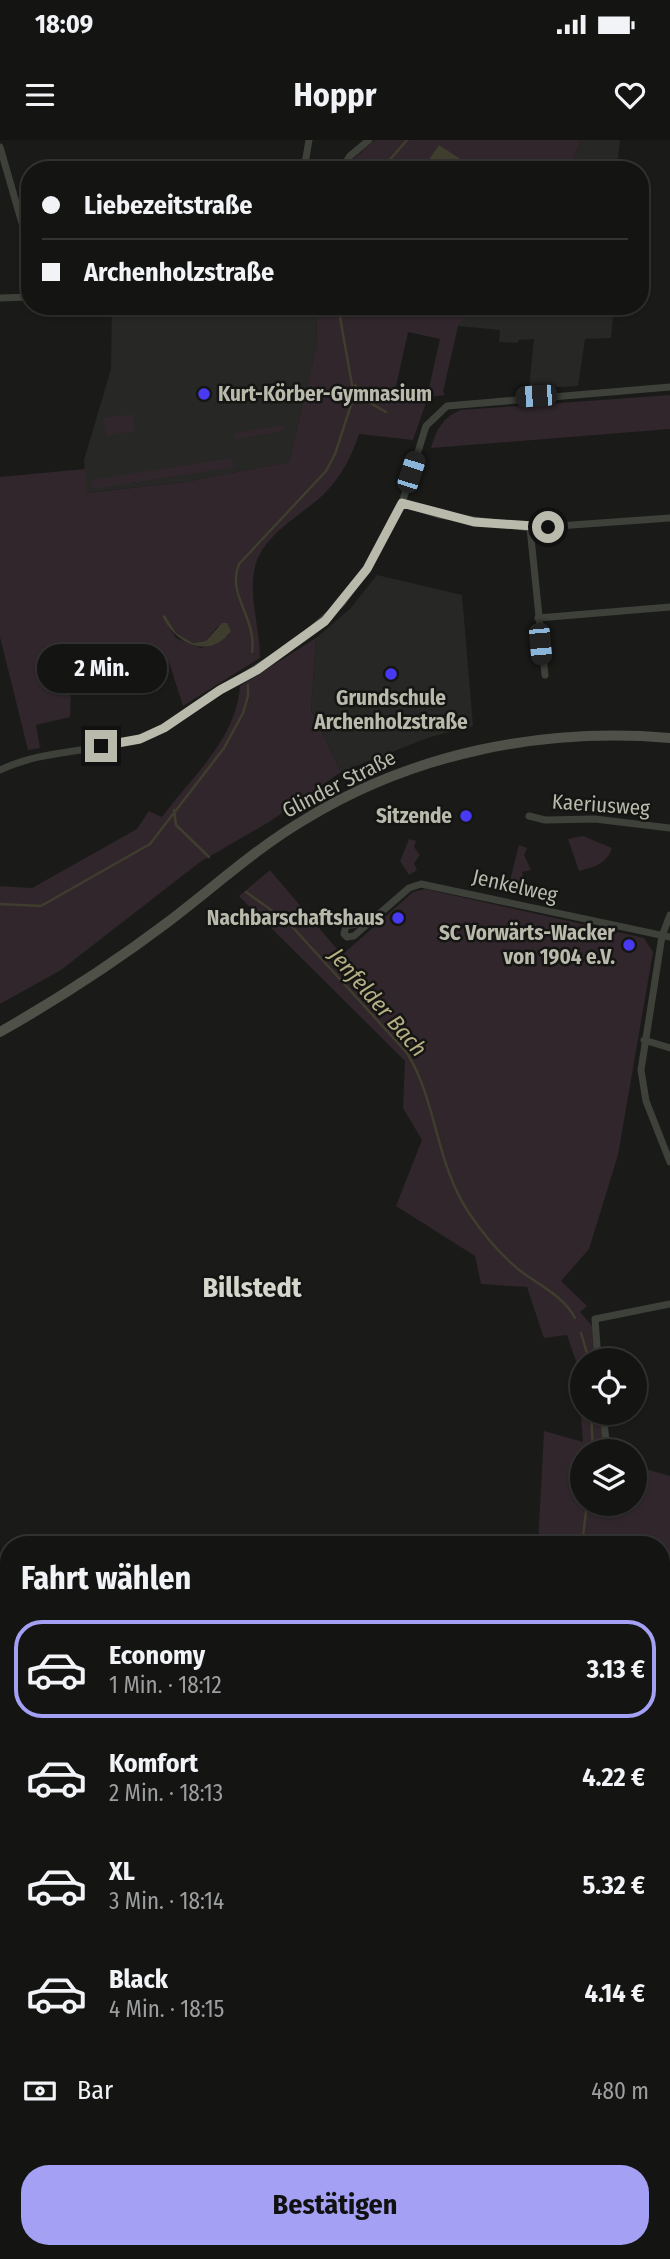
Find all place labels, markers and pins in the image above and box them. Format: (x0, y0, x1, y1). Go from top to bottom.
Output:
place label: Kurt-Körber-Gymnasium (218, 381, 432, 407)
marker: Kurt-Körber-Gymnasium (196, 386, 212, 402)
marker: Grundschule Archenholzstraße (383, 666, 399, 682)
place label: Grundschule Archenholzstraße (313, 685, 468, 735)
place label: Sitzende (376, 803, 452, 829)
marker: Sitzende (458, 808, 474, 824)
place label: Nachbarschaftshaus (207, 905, 384, 931)
marker: Nachbarschaftshaus (390, 910, 406, 926)
place label: SC Vorwärts-Wacker von 1904 e.V. (439, 920, 615, 970)
marker: SC Vorwärts-Wacker von 1904 e.V. (621, 937, 637, 953)

